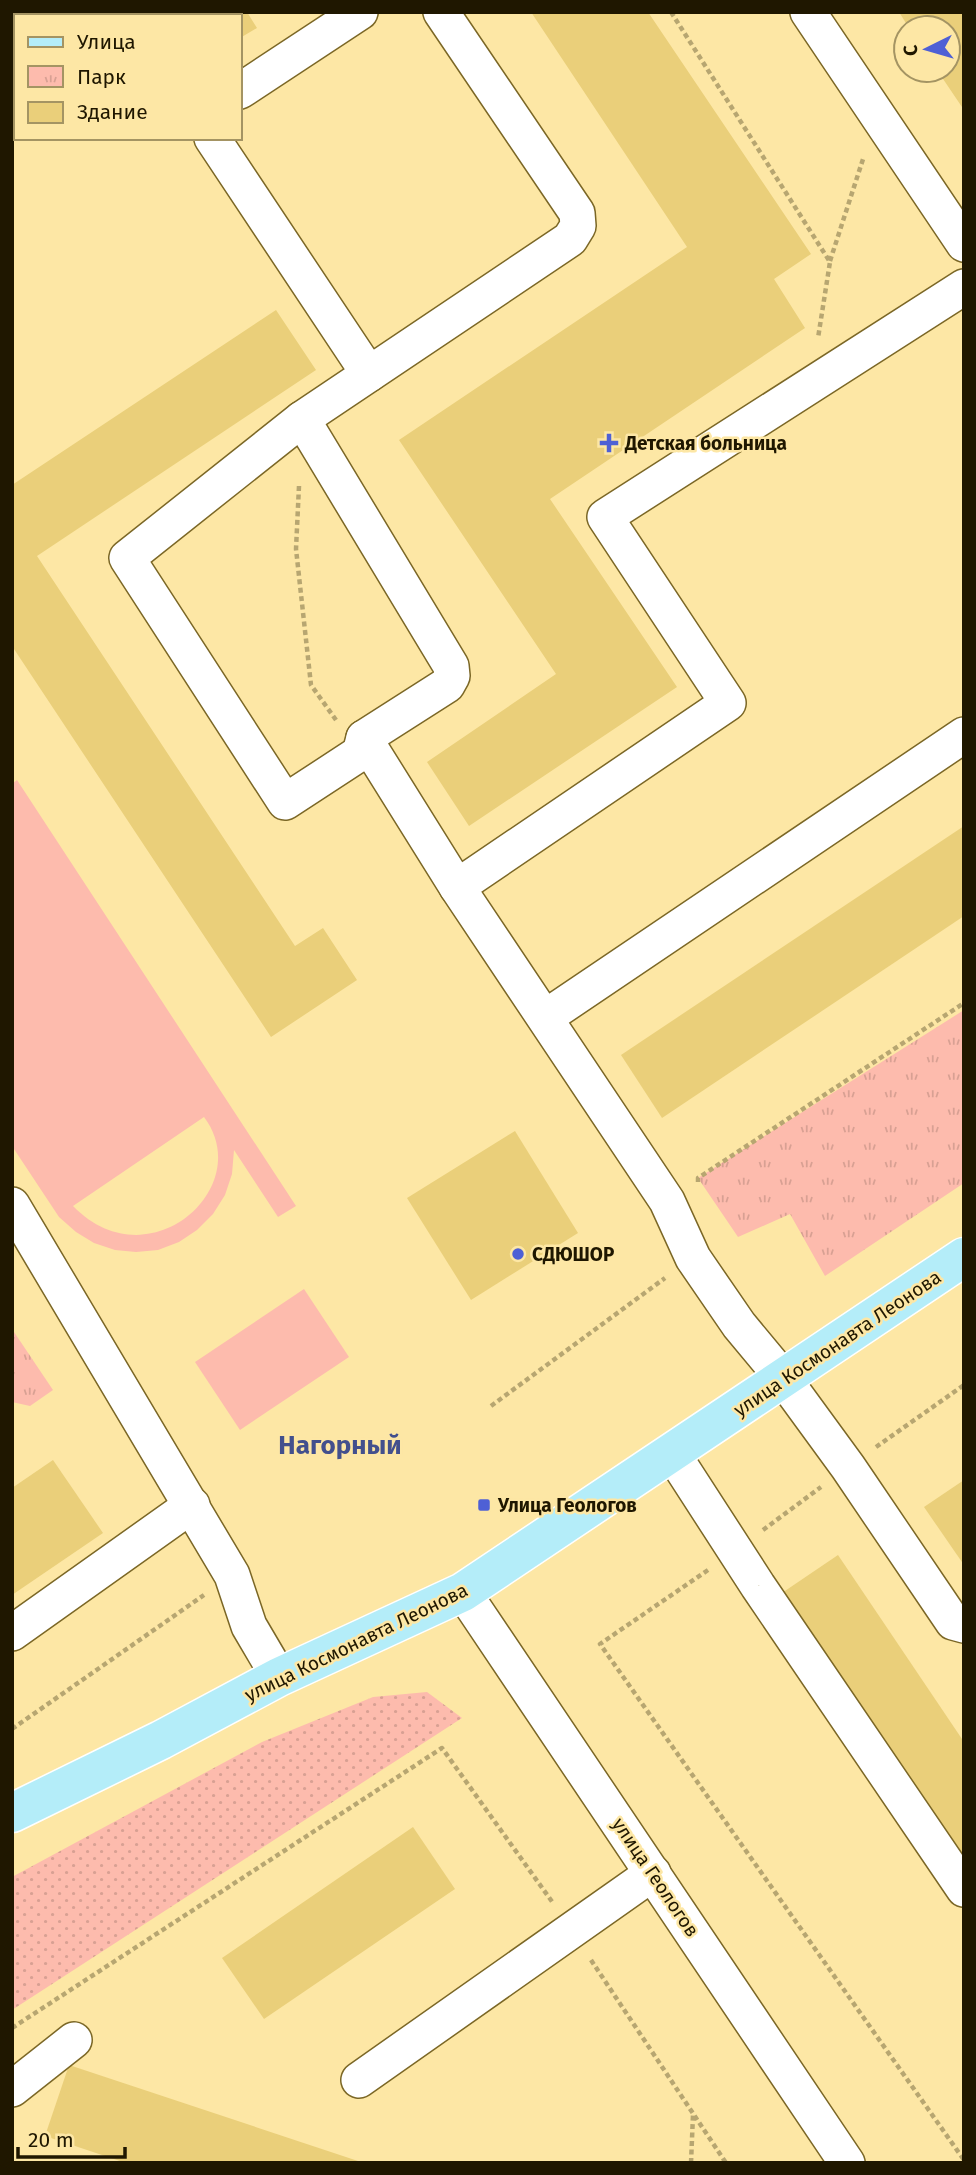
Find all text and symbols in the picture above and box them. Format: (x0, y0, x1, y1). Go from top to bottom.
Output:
legend (14, 14, 242, 140)
north arrow (892, 14, 962, 84)
text: Улица (77, 29, 136, 55)
text: С (899, 44, 922, 57)
text: Парк (77, 64, 126, 90)
text: Здание (77, 99, 148, 125)
place label: Детская больница (624, 432, 787, 455)
marker: Детская больница (599, 433, 619, 453)
place label: СДЮШОР (532, 1243, 614, 1266)
marker: СДЮШОР (510, 1246, 526, 1262)
street label: улица Космонавта Леонова (729, 1265, 945, 1422)
district label: Нагорный (278, 1430, 402, 1461)
place label: Улица Геологов (497, 1494, 637, 1517)
marker: Улица Геологов (476, 1497, 492, 1513)
street label: улица Космонавта Леонова (241, 1578, 471, 1707)
street label: улица Геологов (607, 1813, 704, 1941)
scale bar (18, 2116, 124, 2160)
text: 20 m (28, 2127, 74, 2153)

